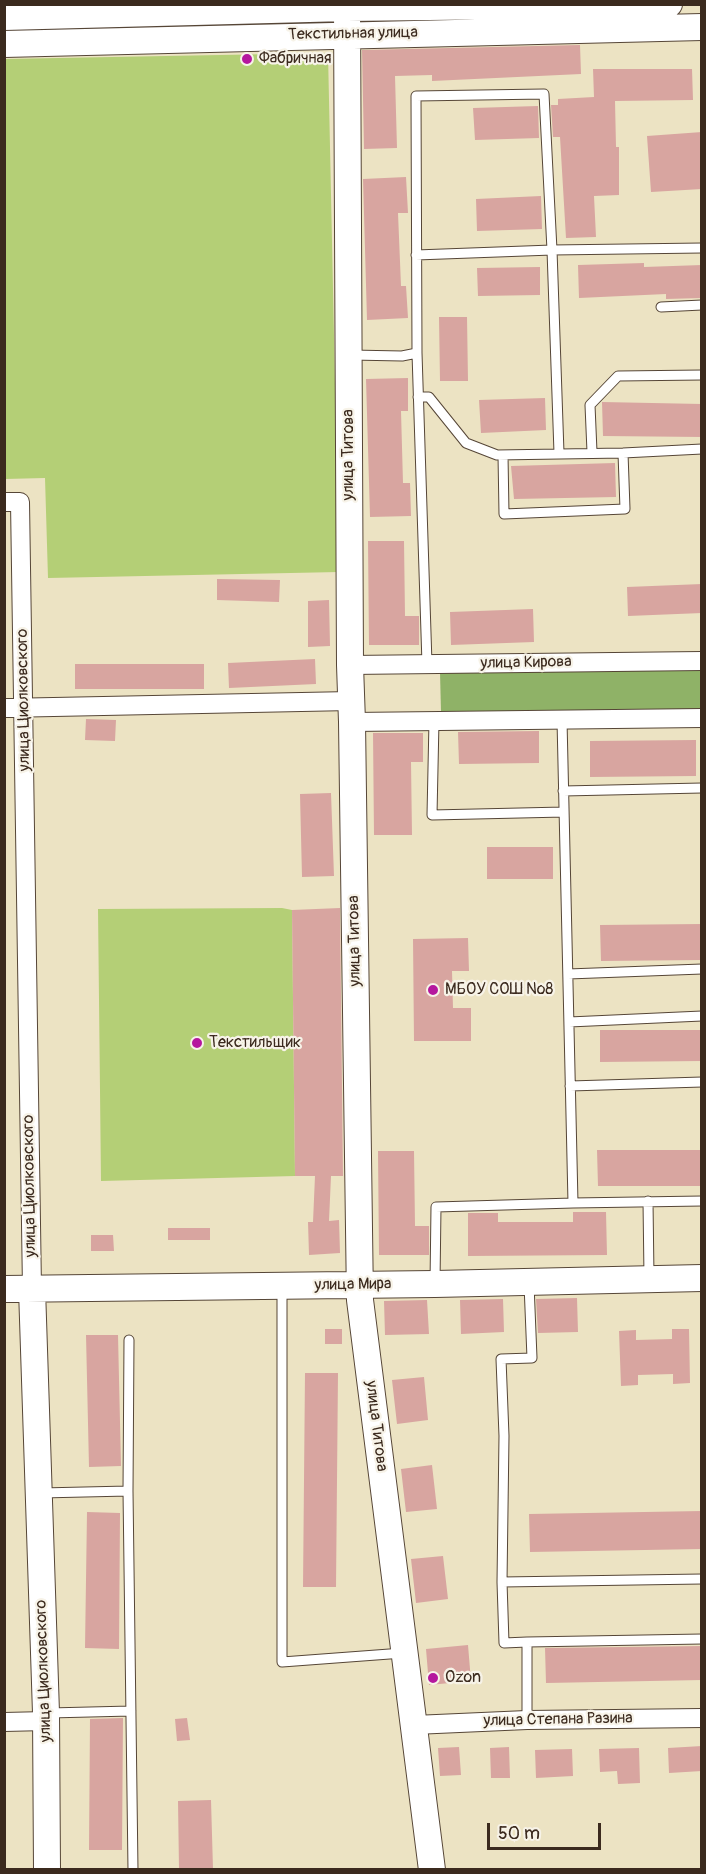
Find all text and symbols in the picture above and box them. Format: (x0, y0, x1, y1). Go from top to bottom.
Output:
street label: Текстильная улица (288, 23, 418, 45)
place label: Фабричная (259, 49, 332, 69)
marker: Фабричная (240, 52, 254, 66)
street label: улица Титова (339, 409, 359, 501)
street label: улица Циолковского (13, 629, 35, 771)
street label: улица Кирова (480, 653, 572, 673)
street label: улица Титова (345, 895, 365, 987)
place label: МБОУ СОШ №8 (445, 980, 553, 1000)
marker: МБОУ СОШ №8 (426, 983, 440, 997)
place label: Текстильщик (209, 1033, 301, 1053)
marker: Текстильщик (190, 1036, 204, 1050)
street label: улица Циолковского (19, 1115, 41, 1257)
street label: улица Мира (314, 1275, 392, 1295)
street label: улица Титова (361, 1380, 391, 1472)
street label: улица Циолковского (32, 1599, 56, 1743)
place label: Ozon (445, 1668, 481, 1688)
marker: Ozon (426, 1671, 440, 1685)
street label: улица Степана Разина (483, 1709, 633, 1731)
scale bar (490, 1811, 604, 1849)
text: 50 m (498, 1822, 540, 1845)

